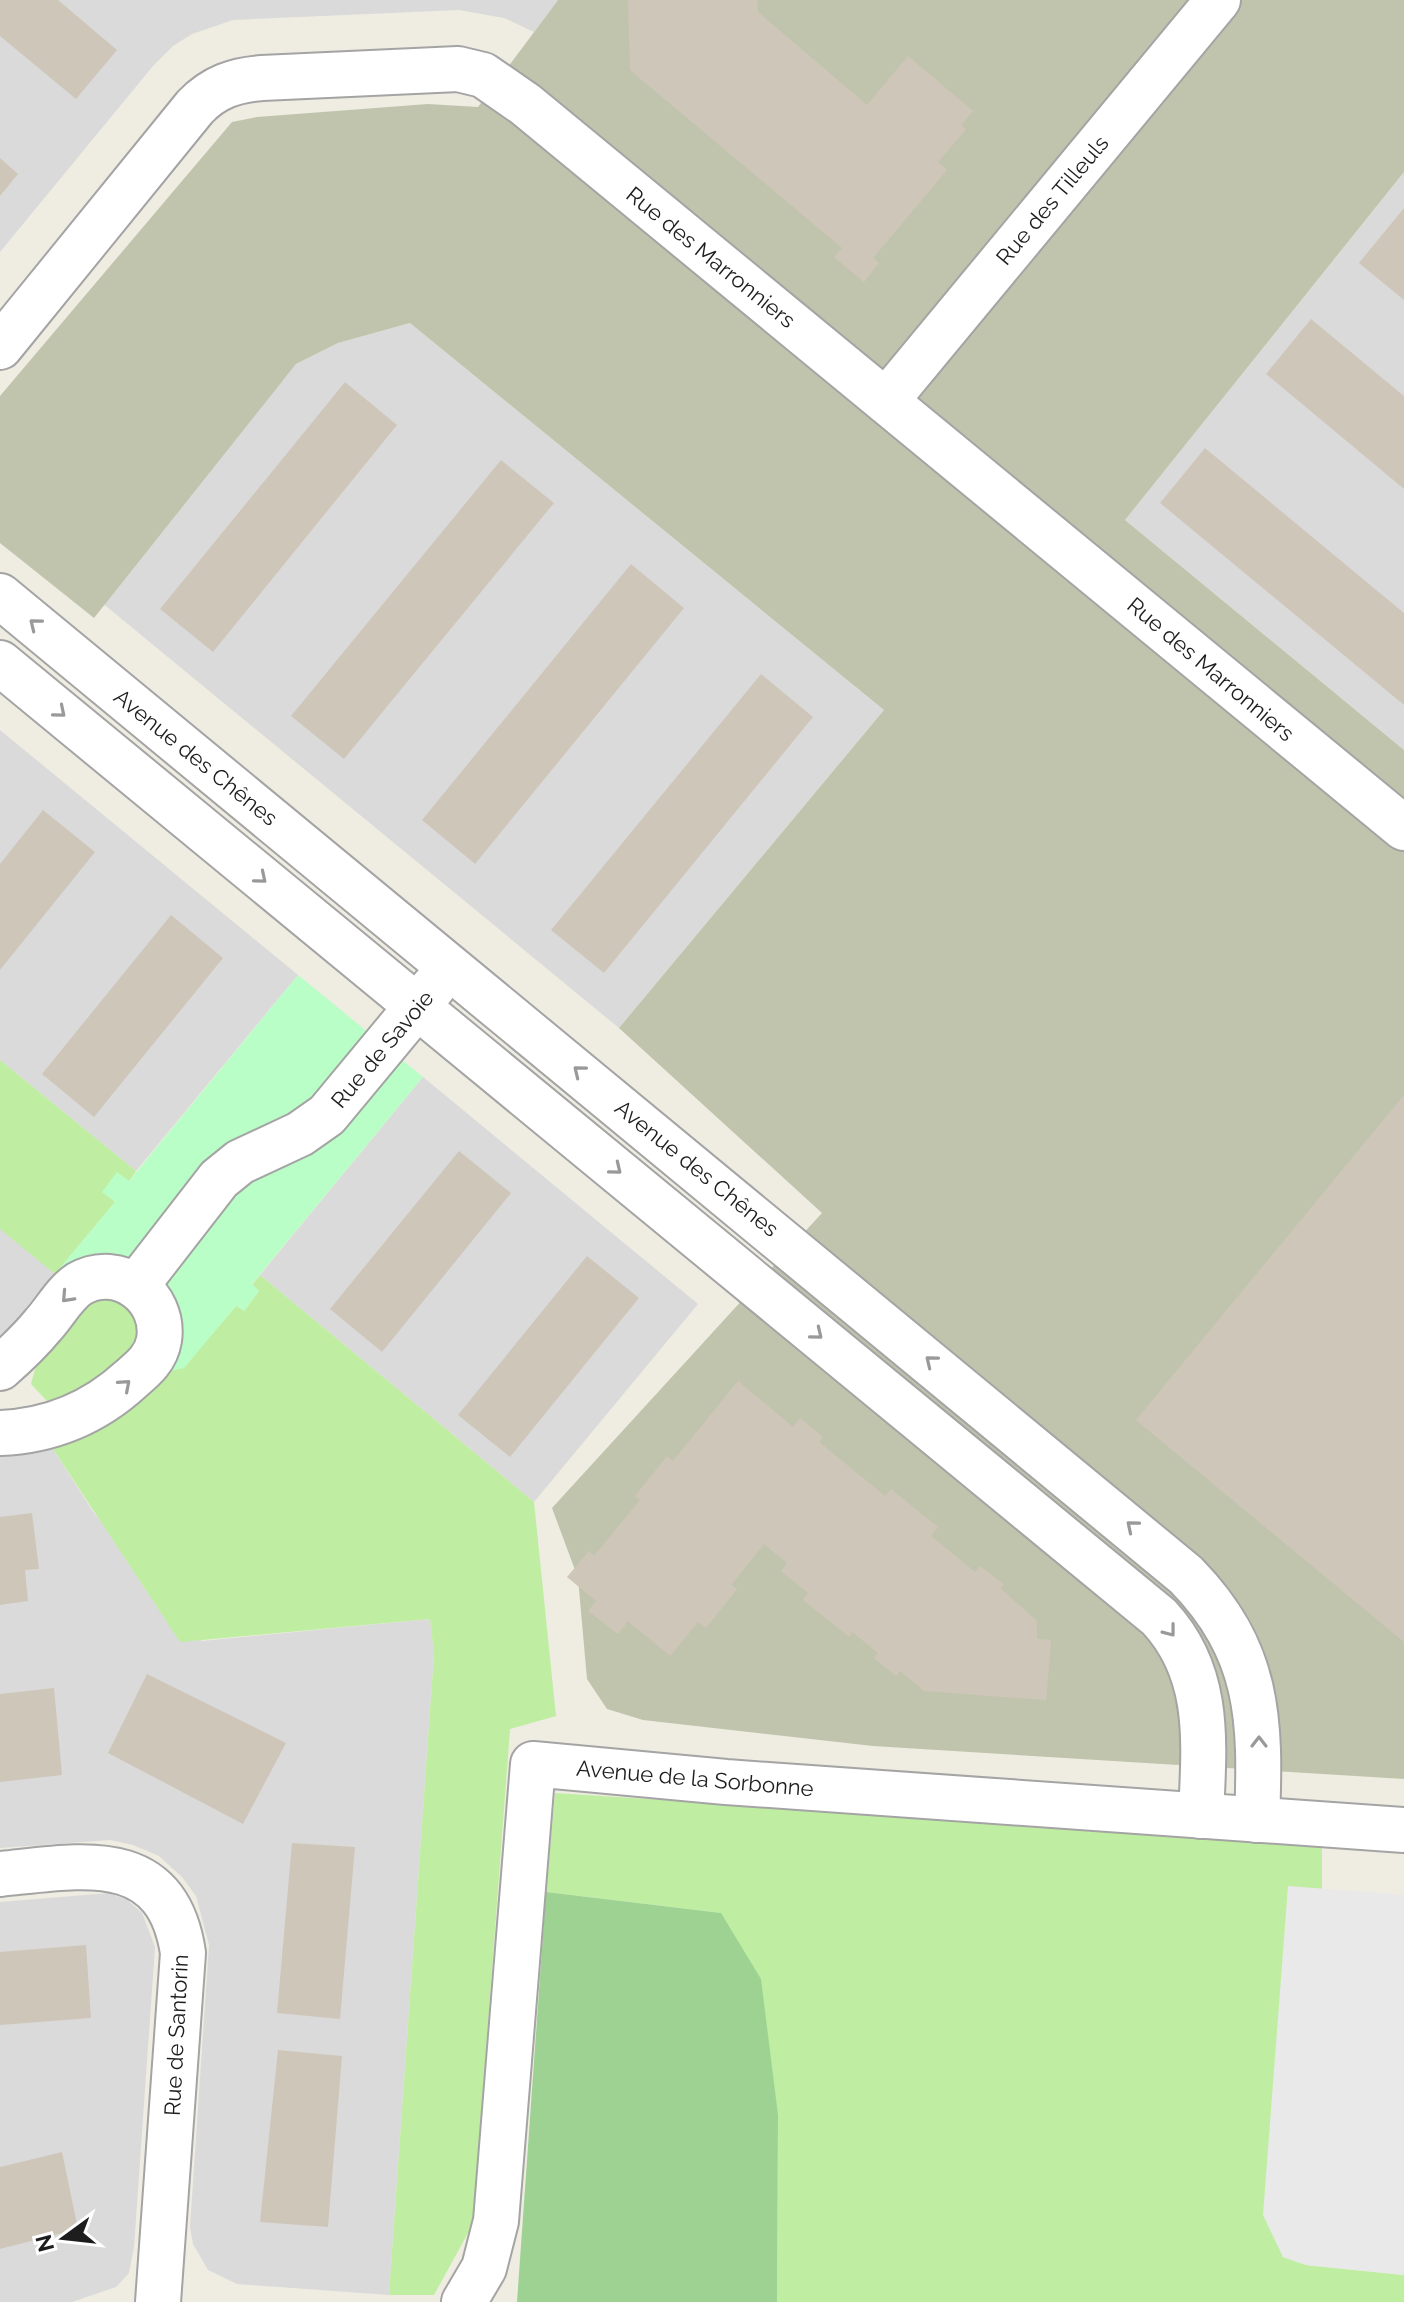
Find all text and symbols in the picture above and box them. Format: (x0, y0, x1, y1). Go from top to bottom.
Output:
street label: Rue des Tilleuls (990, 130, 1114, 270)
street label: Rue des Marronniers (621, 181, 801, 333)
street label: Rue des Marronniers (1122, 592, 1300, 746)
one-way arrow (29, 619, 44, 634)
street label: Avenue des Chênes (109, 683, 283, 831)
one-way arrow (51, 702, 65, 717)
one-way arrow (251, 868, 266, 883)
street label: Rue de Savoie (325, 985, 439, 1113)
one-way arrow (574, 1066, 588, 1081)
street label: Avenue des Chênes (610, 1094, 784, 1242)
one-way arrow (607, 1159, 621, 1174)
one-way arrow (61, 1288, 76, 1302)
one-way arrow (808, 1324, 822, 1339)
one-way arrow (926, 1356, 940, 1371)
one-way arrow (115, 1380, 130, 1394)
one-way arrow (1127, 1521, 1141, 1536)
one-way arrow (1161, 1622, 1175, 1637)
one-way arrow (1250, 1735, 1268, 1748)
street label: Avenue de la Sorbonne (575, 1755, 815, 1801)
street label: Rue de Santorin (159, 1954, 193, 2116)
north arrow (24, 2198, 104, 2278)
text: N (30, 2232, 59, 2255)

